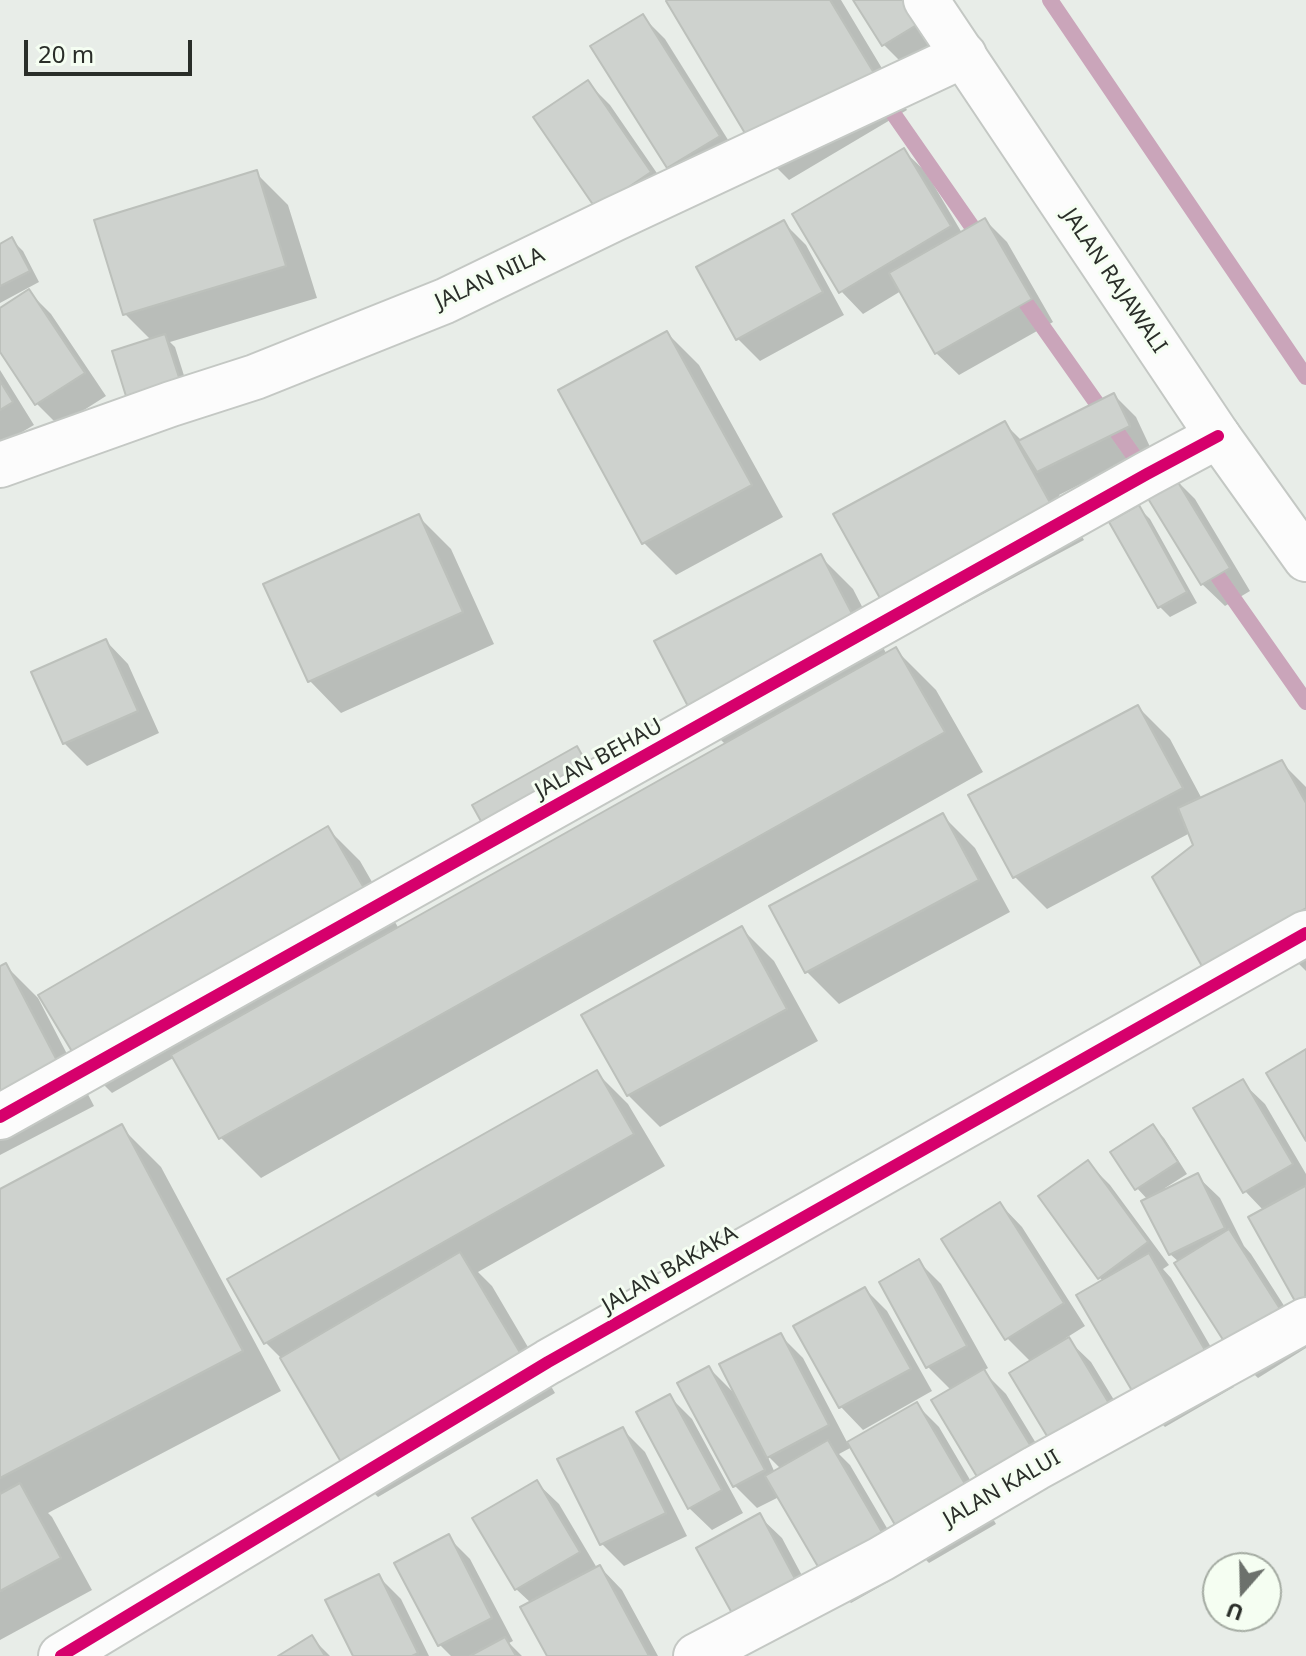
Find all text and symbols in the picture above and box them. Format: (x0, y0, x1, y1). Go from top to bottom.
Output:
scale bar (28, 24, 196, 74)
text: 20 m (38, 37, 94, 70)
street label: JALAN RAJAWALI (1056, 204, 1172, 358)
street label: JALAN NILA (431, 242, 549, 316)
street label: JALAN BEHAU (531, 713, 667, 805)
street label: JALAN BAKAKA (598, 1221, 742, 1319)
street label: JALAN KALUI (939, 1445, 1065, 1533)
north arrow (1202, 1552, 1282, 1632)
text: U (1222, 1596, 1247, 1630)

